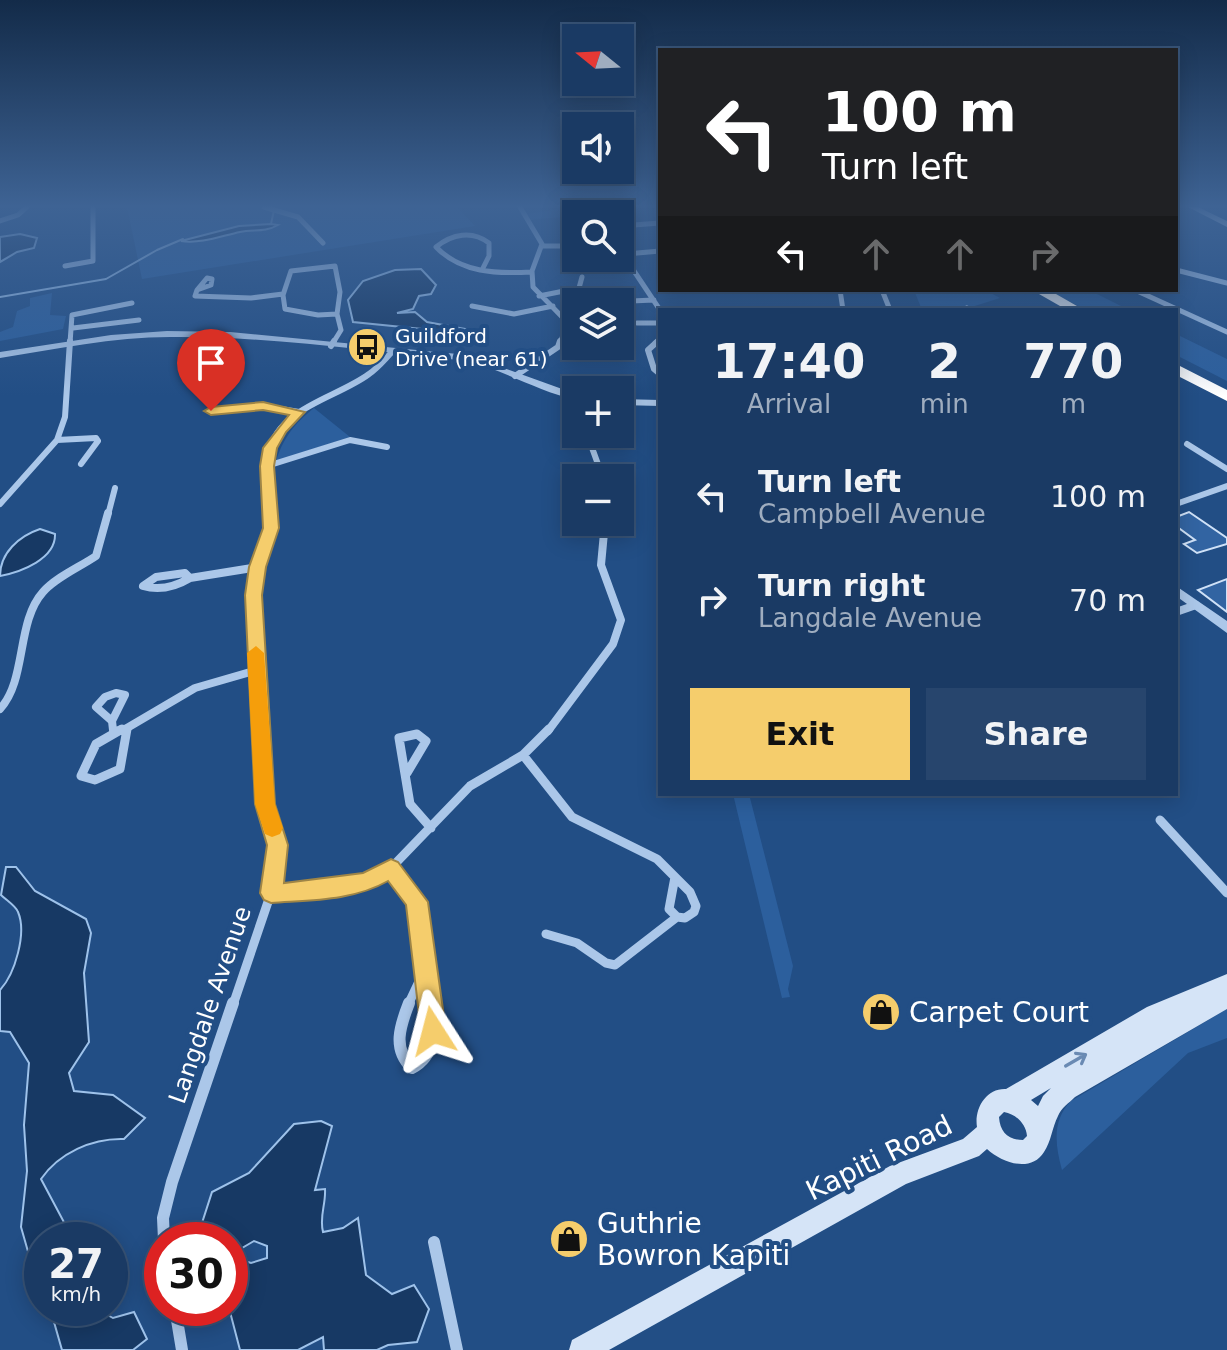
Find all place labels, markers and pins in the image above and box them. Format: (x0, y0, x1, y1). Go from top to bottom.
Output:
place label: Guildford Drive (near 61) (395, 324, 548, 371)
bus stop icon: Guildford Drive (near 61) (346, 326, 388, 368)
pin (177, 329, 245, 411)
shop icon: Carpet Court (860, 991, 902, 1033)
place label: Carpet Court (909, 996, 1089, 1029)
place label: Guthrie Bowron Kapiti (597, 1207, 790, 1272)
shop icon: Guthrie Bowron Kapiti (548, 1218, 590, 1260)

